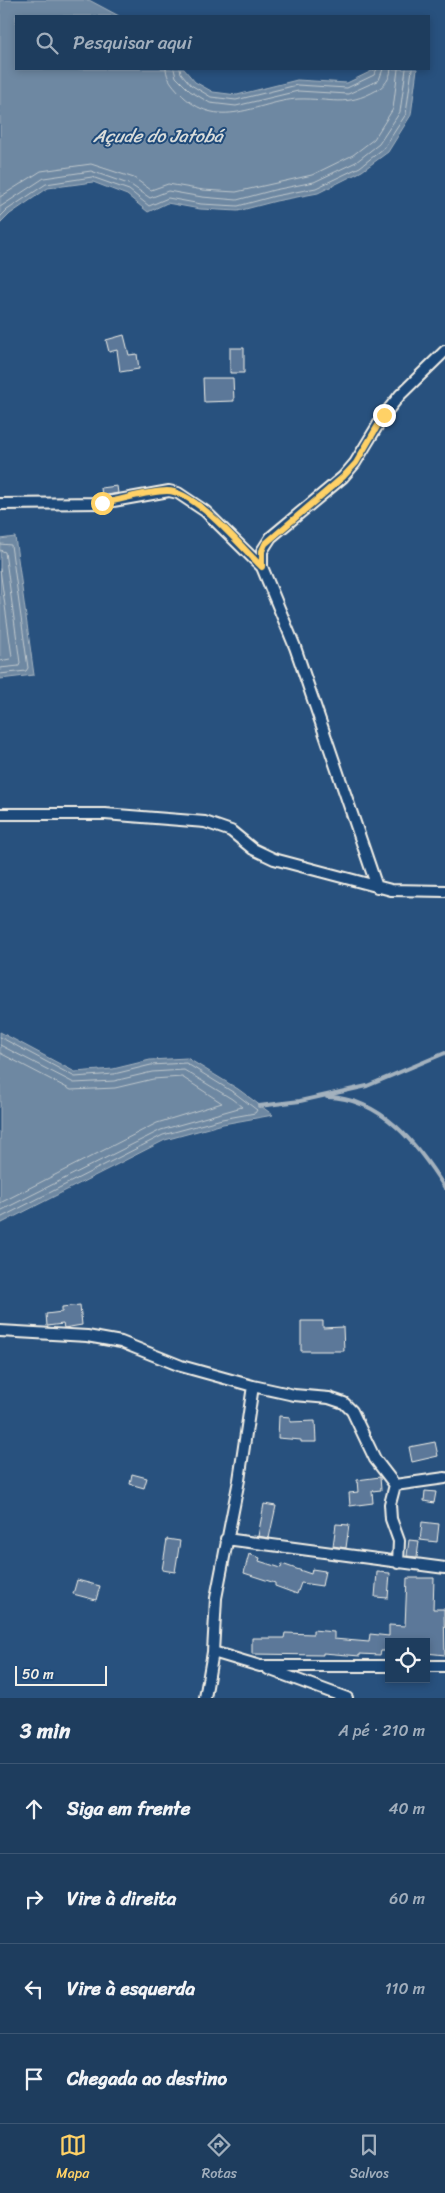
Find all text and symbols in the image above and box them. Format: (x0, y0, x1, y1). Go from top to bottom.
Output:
search box (15, 15, 430, 70)
text: Pesquisar aqui (73, 26, 192, 59)
icon: search (33, 29, 61, 57)
water label: Açude do Jatobá (92, 120, 226, 152)
route end (373, 404, 396, 427)
route start (91, 492, 114, 515)
map controls (385, 1638, 430, 1683)
button: locate (385, 1638, 430, 1683)
text: 50 m (22, 1662, 54, 1687)
scale bar (15, 1663, 108, 1686)
text: 3 min (20, 1712, 70, 1750)
text: A pé · 210 m (338, 1716, 425, 1745)
text: Siga em frente (67, 1792, 190, 1825)
text: 40 m (388, 1794, 425, 1823)
icon: ahead (20, 1795, 48, 1823)
text: Vire à direita (67, 1882, 176, 1915)
text: 60 m (389, 1884, 425, 1913)
icon: right (20, 1885, 48, 1913)
text: Vire à esquerda (67, 1972, 195, 2005)
text: 110 m (385, 1974, 425, 2003)
icon: left (20, 1975, 48, 2003)
text: Chegada ao destino (67, 2062, 227, 2095)
icon: arrive (20, 2065, 48, 2093)
tab: Mapa (56, 2131, 89, 2186)
tab: Rotas (202, 2131, 237, 2186)
tab: Salvos (350, 2131, 389, 2186)

